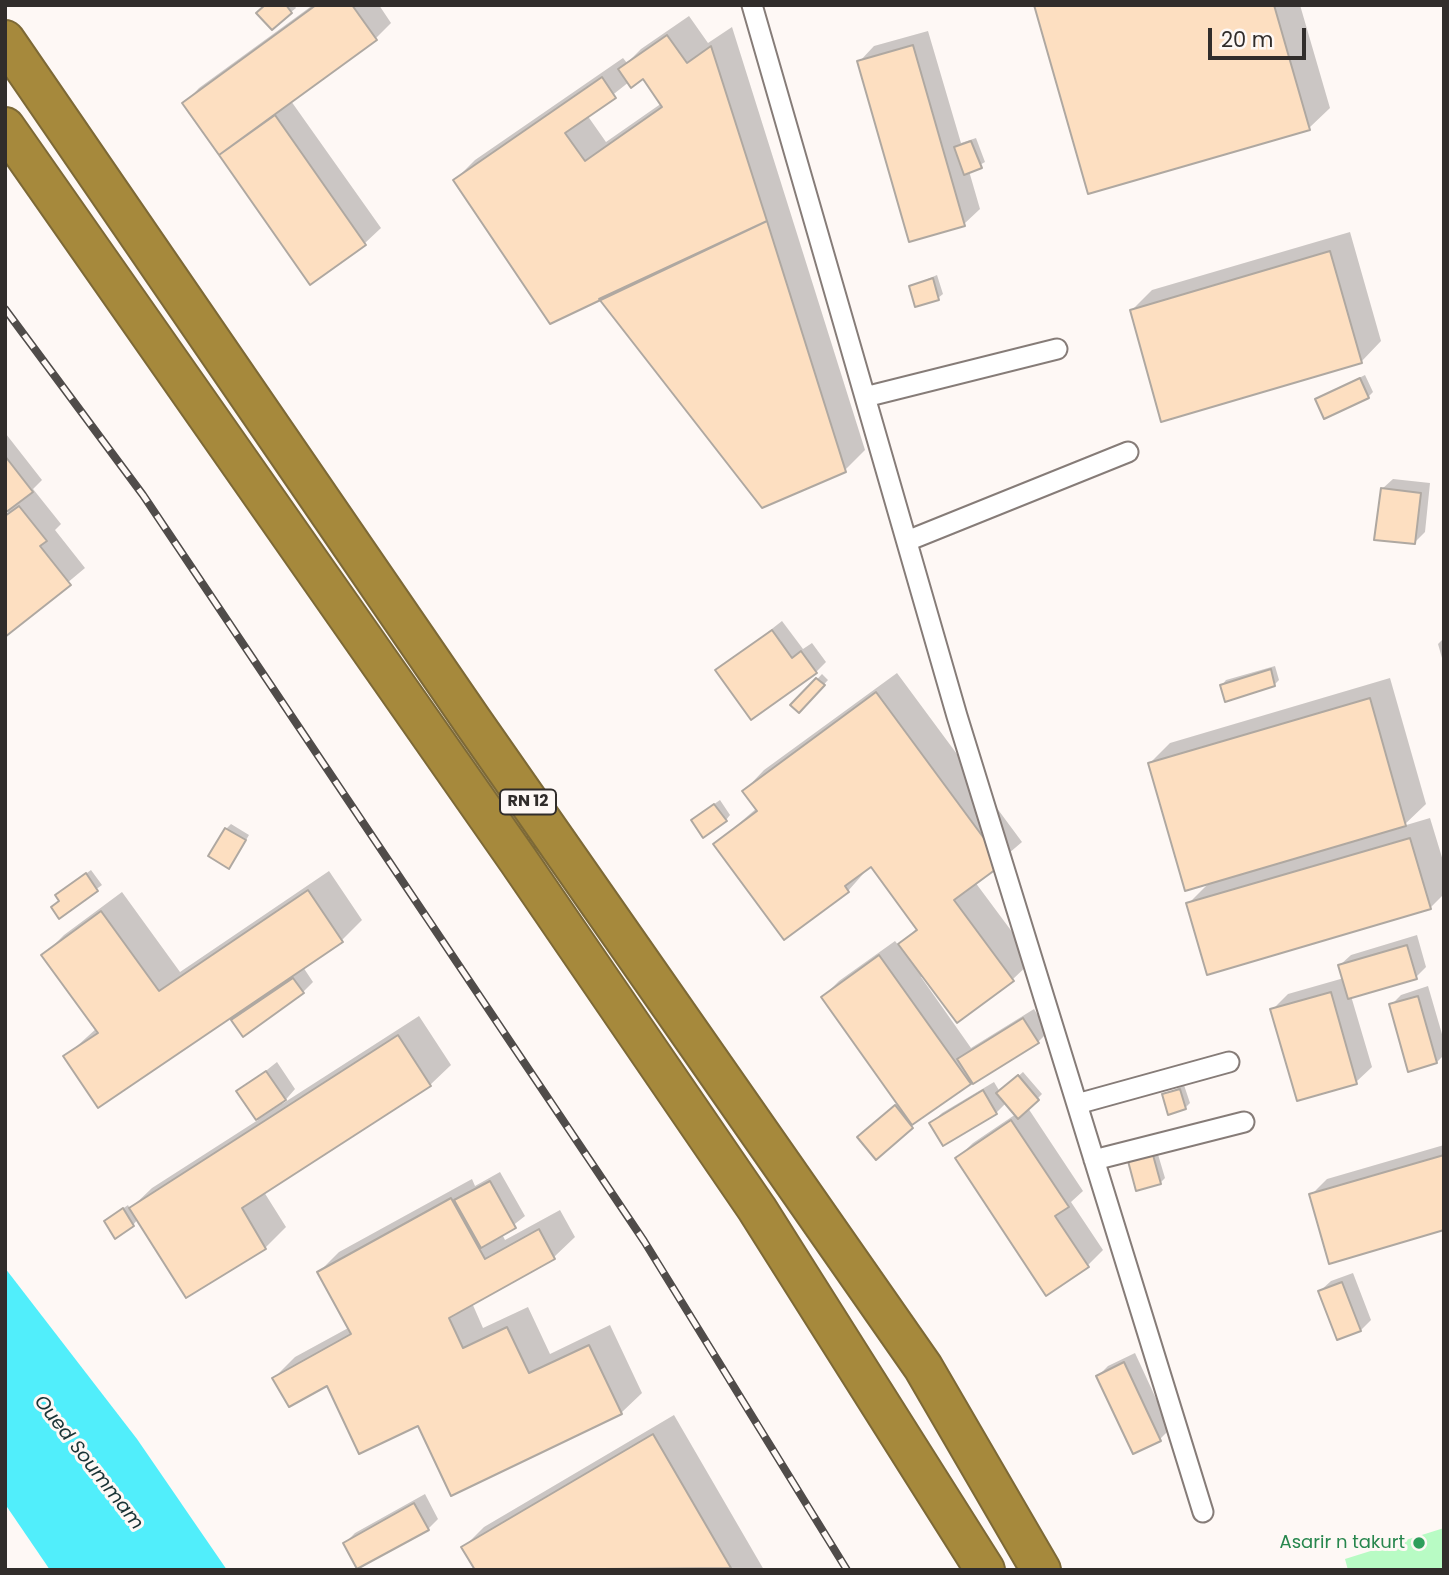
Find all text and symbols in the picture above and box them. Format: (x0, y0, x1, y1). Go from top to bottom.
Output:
scale bar (1211, 14, 1309, 58)
text: 20 m (1221, 25, 1274, 54)
road number: RN 12 (500, 790, 556, 814)
water label: Oued Soummam (28, 1391, 148, 1535)
place label: Asarir n takurt (1280, 1532, 1405, 1554)
marker: Asarir n takurt (1411, 1535, 1427, 1551)

